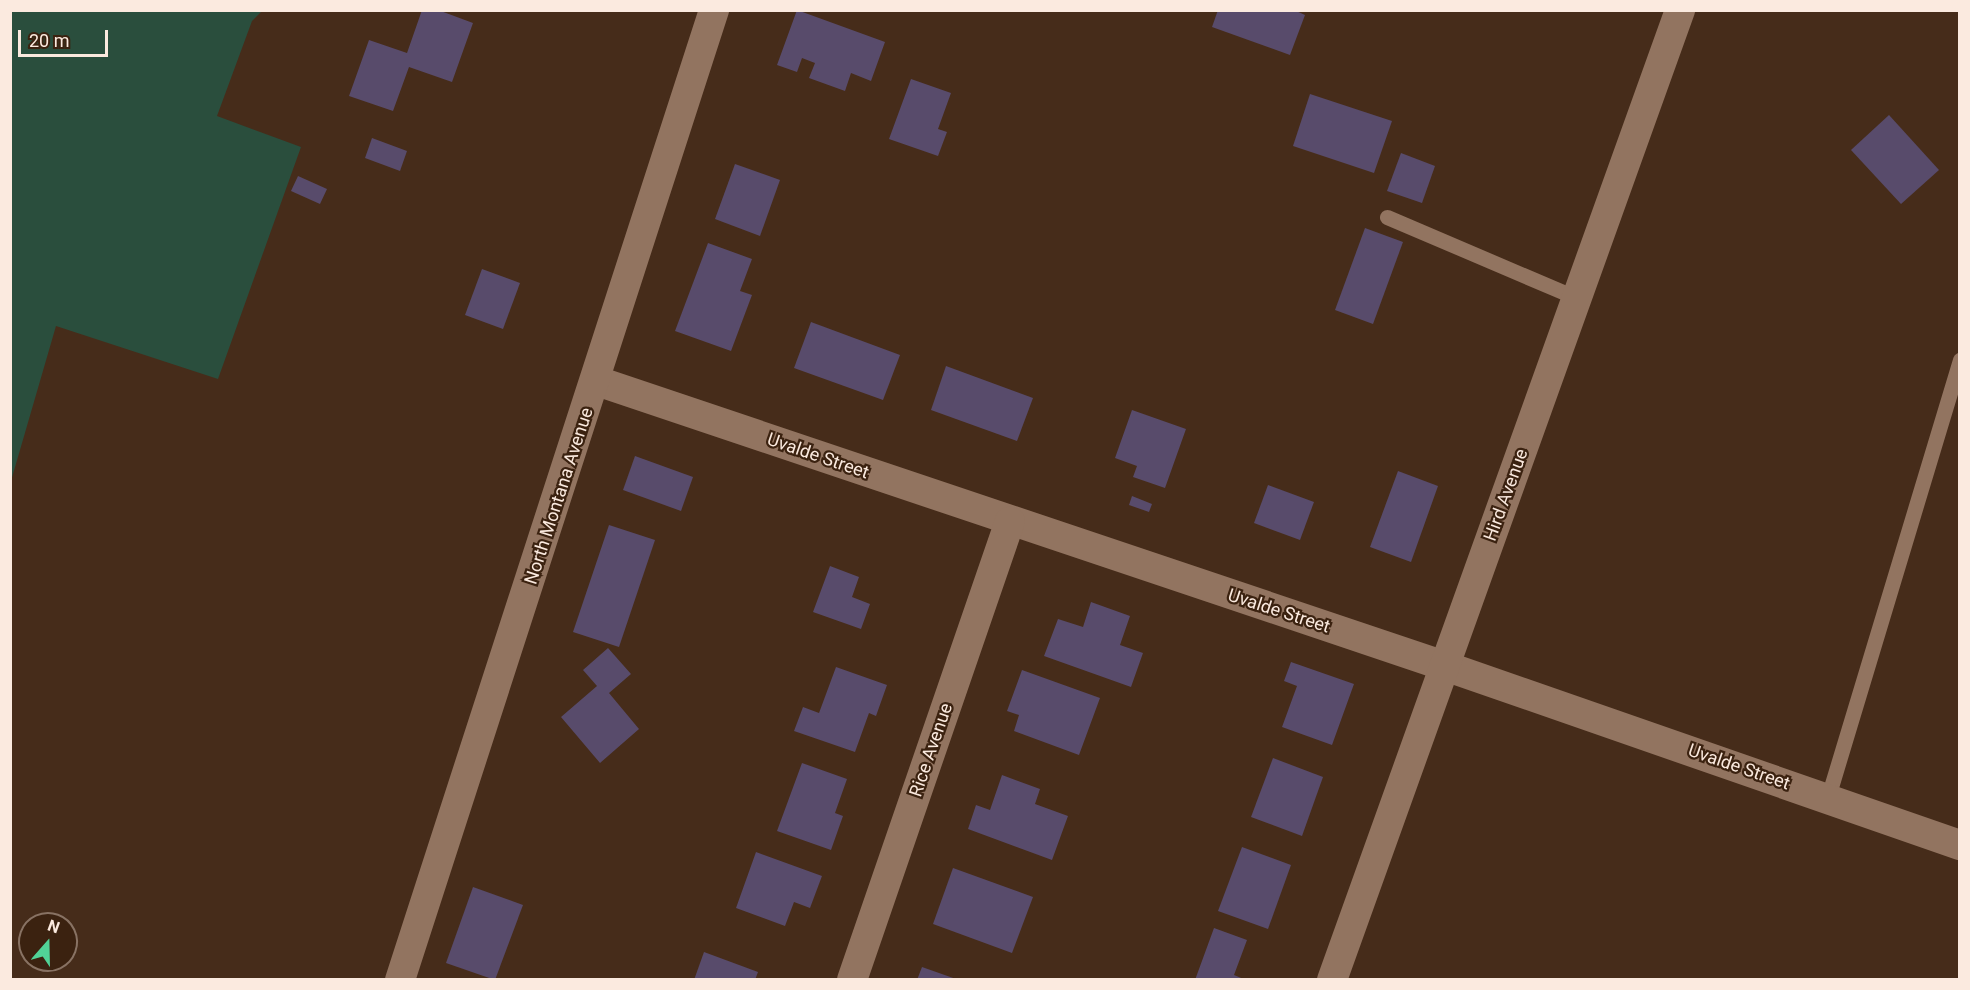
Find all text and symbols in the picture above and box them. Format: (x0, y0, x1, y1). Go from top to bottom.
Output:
scale bar (21, 18, 111, 56)
text: 20 m (29, 30, 69, 51)
street label: North Montana Avenue (520, 405, 598, 587)
street label: Uvalde Street (764, 429, 872, 483)
street label: Hird Avenue (1479, 446, 1533, 544)
street label: Uvalde Street (1225, 584, 1333, 638)
street label: Rice Avenue (905, 700, 957, 800)
street label: Uvalde Street (1685, 740, 1793, 794)
north arrow (18, 912, 78, 972)
text: N (45, 916, 62, 937)

